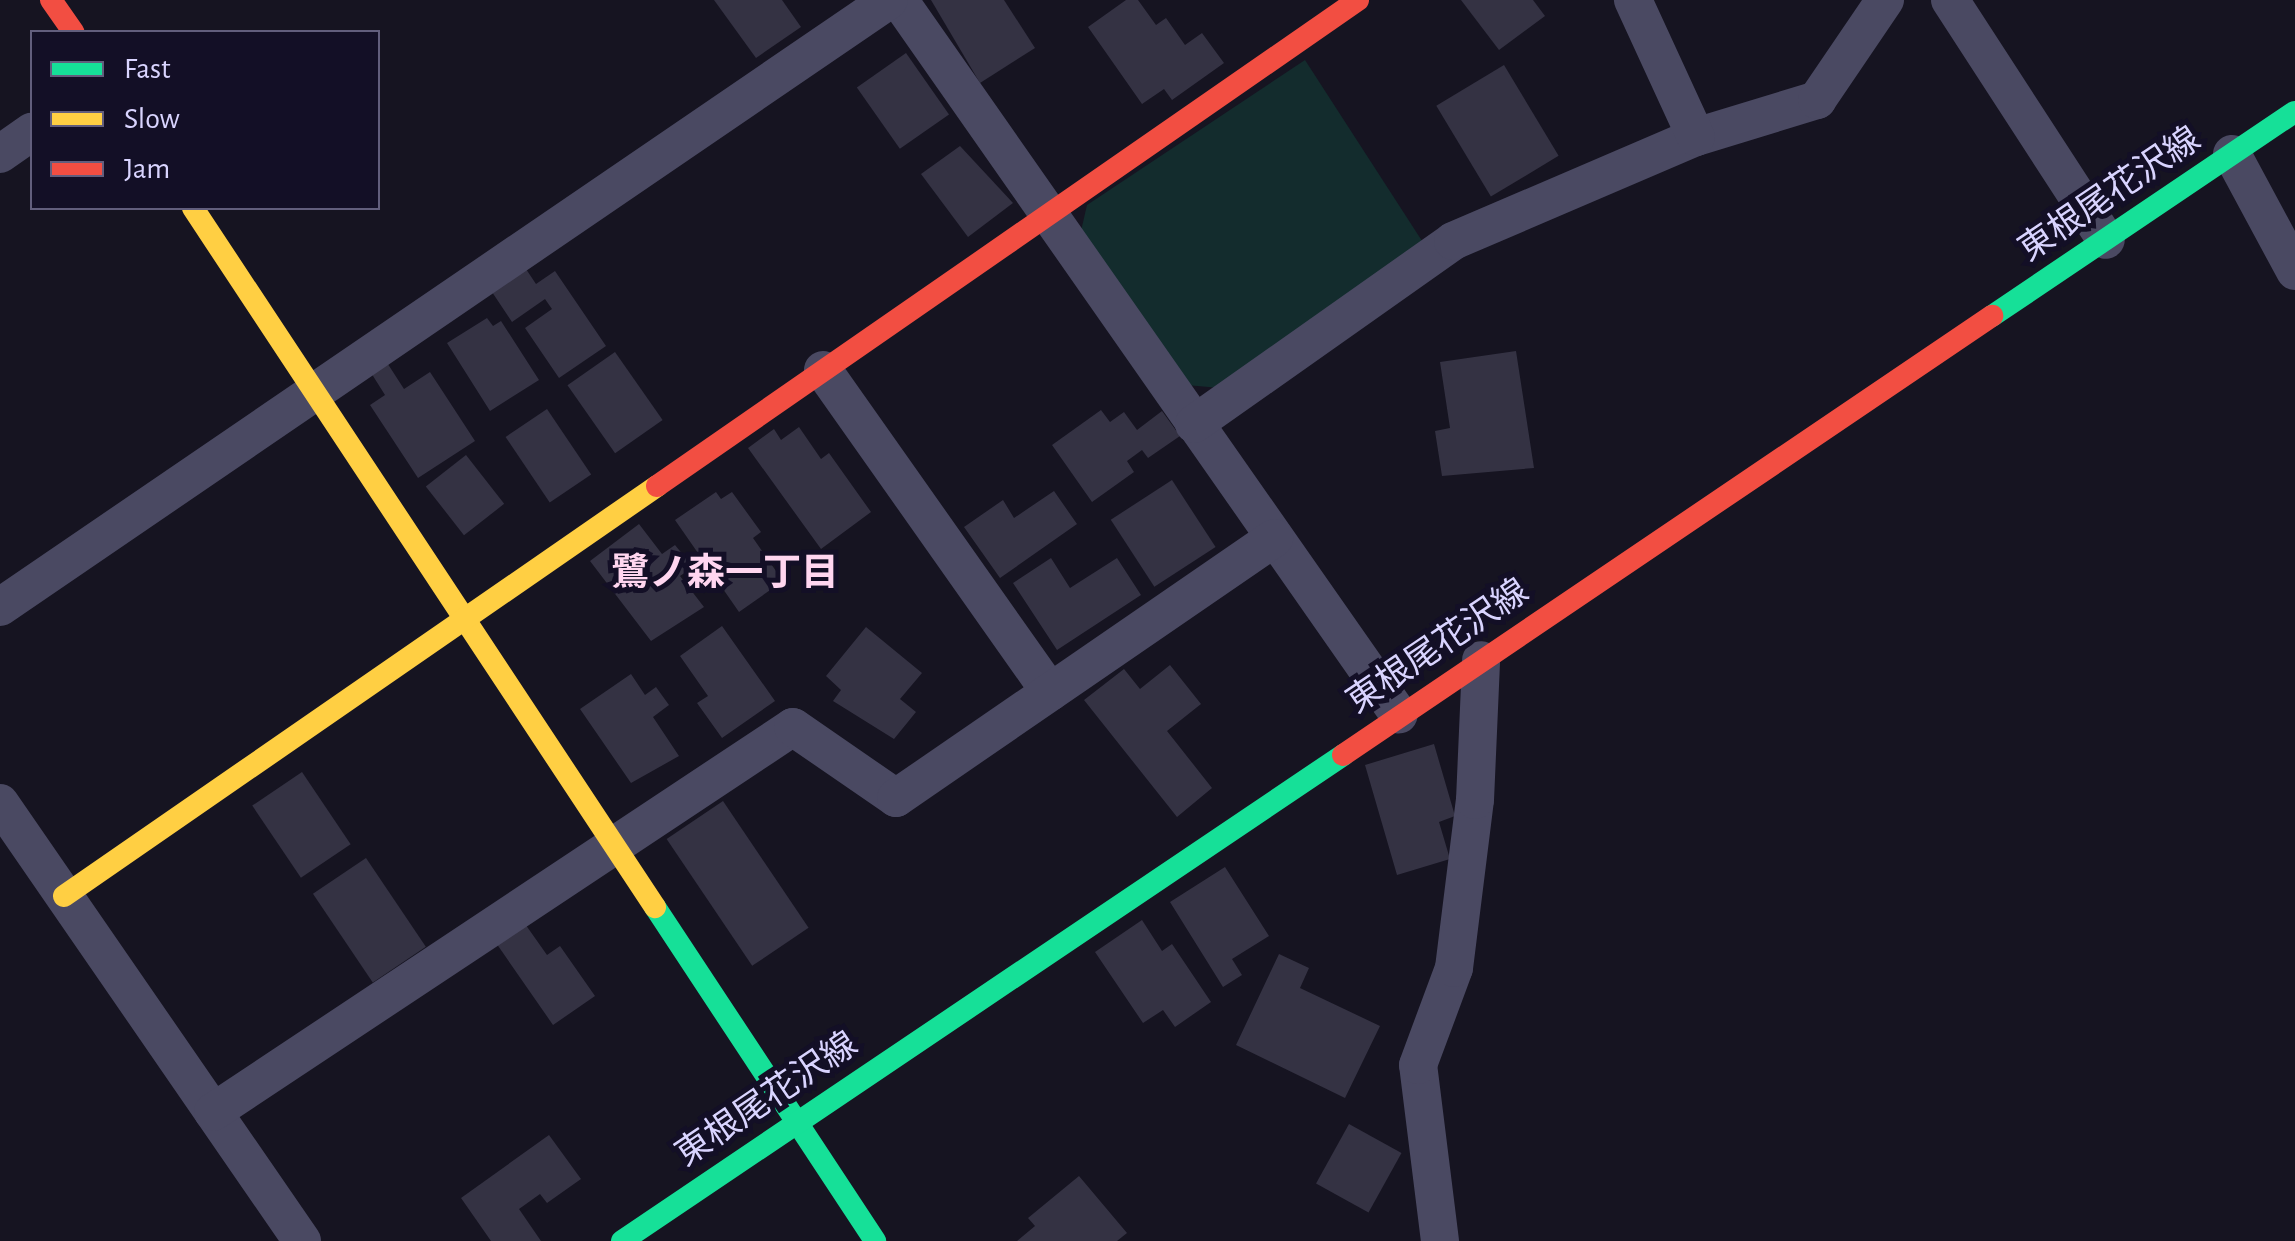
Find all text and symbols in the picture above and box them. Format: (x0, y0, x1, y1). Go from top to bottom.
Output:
legend (30, 30, 380, 210)
text: Fast (124, 54, 171, 84)
text: Slow (124, 104, 180, 134)
street label: 東根尾花沢線 (2011, 119, 2209, 271)
text: Jam (124, 154, 170, 184)
district label: 鷺ノ森一丁目 (611, 552, 839, 598)
street label: 東根尾花沢線 (1339, 571, 1537, 723)
street label: 東根尾花沢線 (668, 1024, 866, 1176)

